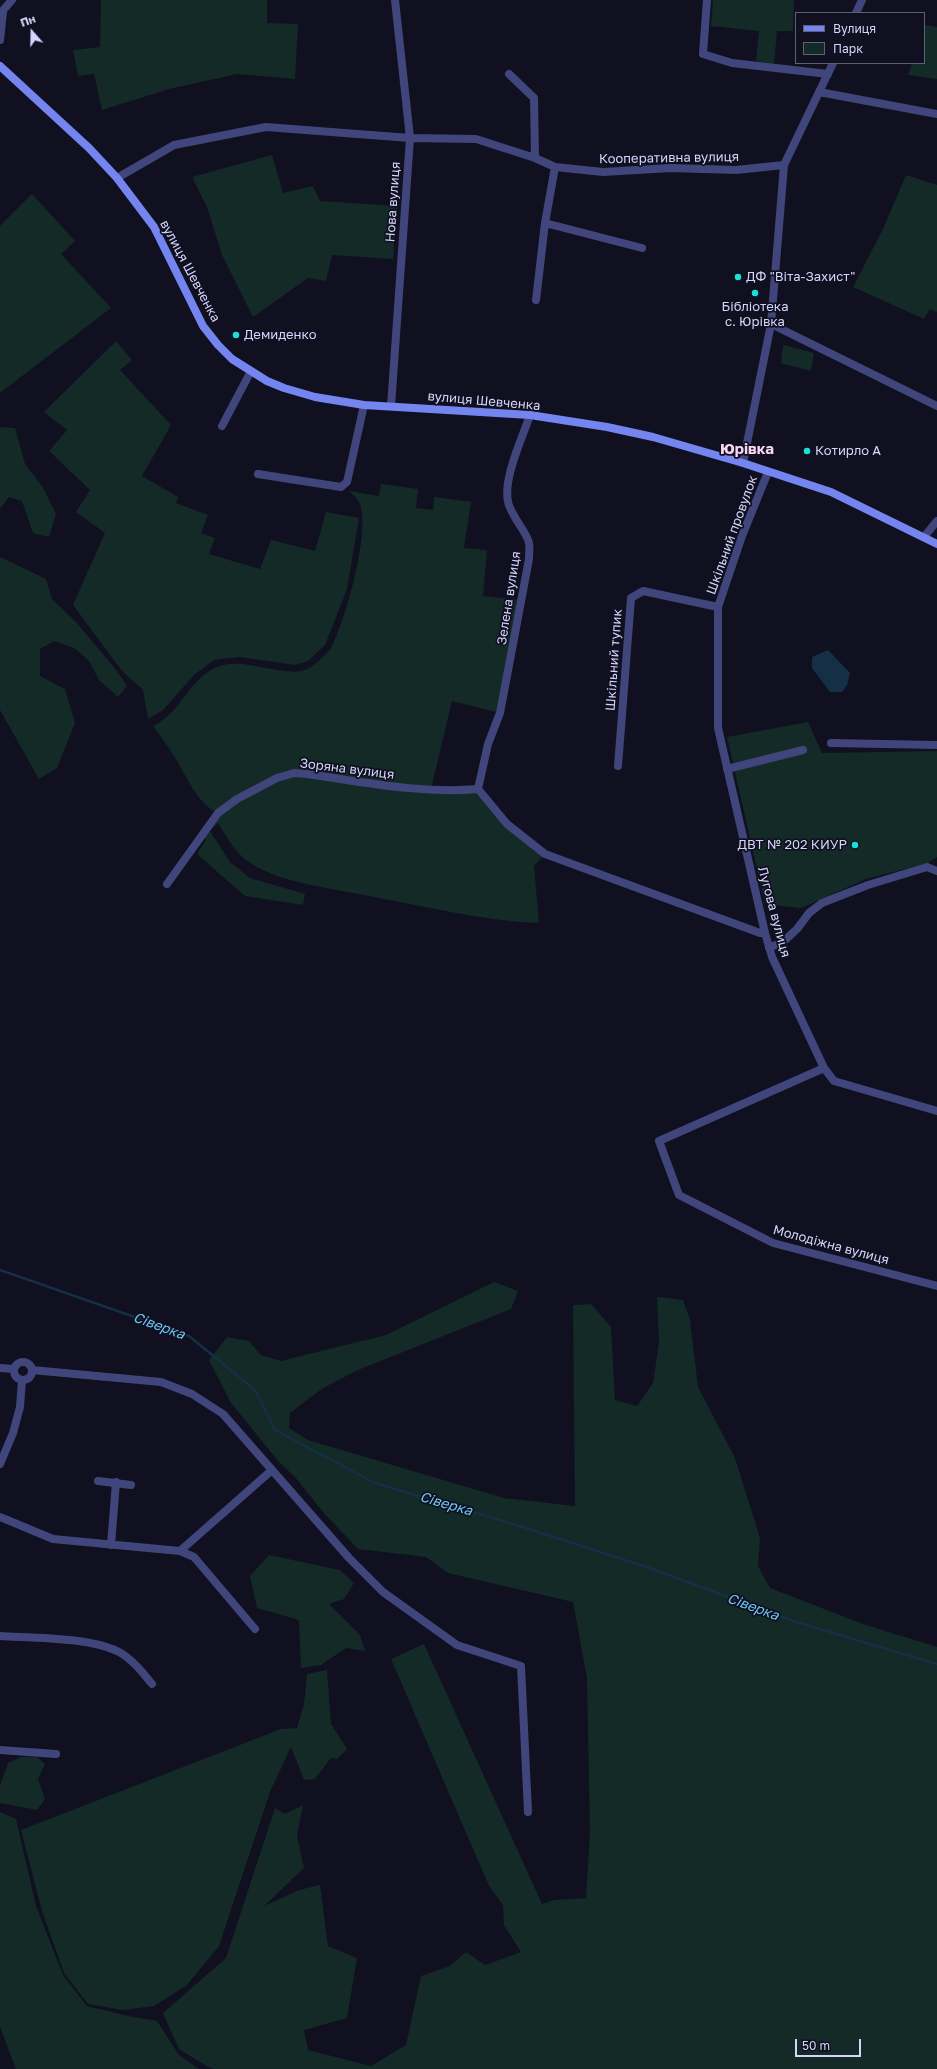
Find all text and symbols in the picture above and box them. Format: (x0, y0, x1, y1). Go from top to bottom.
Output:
north arrow (12, 12, 52, 52)
text: Пн (18, 12, 37, 29)
legend (795, 12, 925, 64)
text: Вулиця (833, 21, 876, 36)
text: Парк (833, 41, 863, 56)
street label: Кооперативна вулиця (599, 149, 739, 167)
street label: Нова вулиця (382, 161, 404, 243)
street label: вулиця Шевченка (157, 217, 223, 325)
place label: ДФ "Віта-Захист" (746, 269, 855, 285)
marker: ДФ "Віта-Захист" (733, 272, 743, 282)
marker: Бібліотека с. Юрівка (750, 288, 760, 298)
place label: Бібліотека с. Юрівка (722, 299, 788, 330)
place label: Демиденко (244, 327, 317, 343)
marker: Демиденко (231, 330, 241, 340)
street label: вулиця Шевченка (427, 388, 541, 414)
district label: Юрівка (720, 440, 774, 458)
place label: Котирло А (815, 443, 881, 459)
marker: Котирло А (802, 446, 812, 456)
street label: Шкільний провулок (703, 473, 761, 597)
street label: Зелена вулиця (494, 550, 524, 646)
street label: Шкільний тупик (603, 609, 625, 711)
street label: Зоряна вулиця (299, 755, 395, 783)
place label: ДВТ № 202 КИУР (737, 837, 847, 853)
marker: ДВТ № 202 КИУР (850, 840, 860, 850)
street label: Лугова вулиця (754, 865, 794, 959)
street label: Молодіжна вулиця (771, 1222, 891, 1268)
water label: Сіверка (131, 1309, 187, 1343)
water label: Сіверка (418, 1489, 474, 1519)
water label: Сіверка (725, 1590, 781, 1624)
scale bar (797, 2031, 863, 2057)
text: 50 m (802, 2038, 830, 2053)

